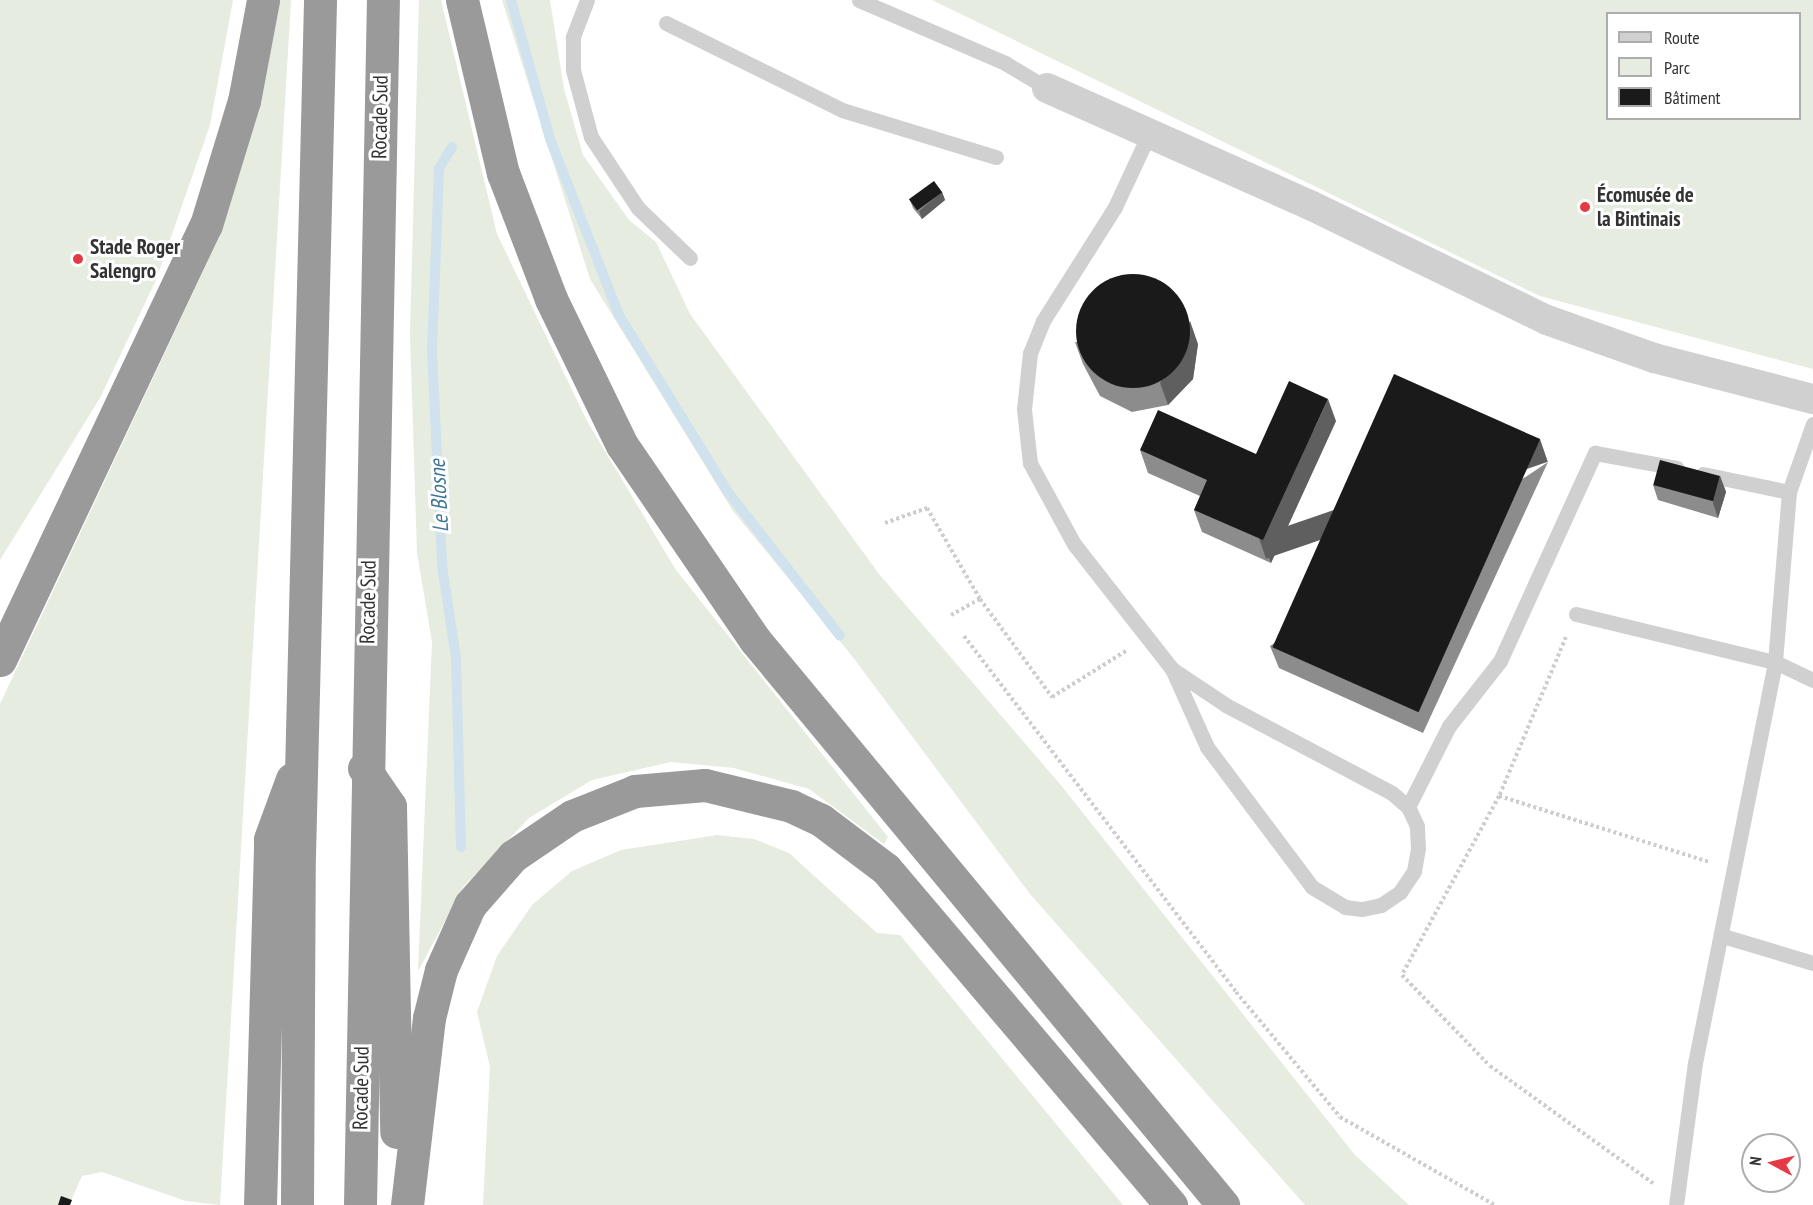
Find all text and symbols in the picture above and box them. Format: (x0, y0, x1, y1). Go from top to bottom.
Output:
legend (1606, 12, 1801, 120)
text: Route (1664, 26, 1700, 49)
text: Parc (1664, 56, 1690, 79)
street label: Rocade Sud (367, 75, 393, 159)
text: Bâtiment (1664, 86, 1721, 109)
place label: Écomusée de la Bintinais (1597, 182, 1694, 232)
marker: Écomusée de la Bintinais (1578, 200, 1592, 214)
place label: Stade Roger Salengro (90, 234, 180, 284)
marker: Stade Roger Salengro (71, 252, 85, 266)
water label: Le Blosne (424, 459, 454, 533)
street label: Rocade Sud (355, 560, 381, 644)
street label: Rocade Sud (348, 1046, 374, 1130)
north arrow (1741, 1133, 1801, 1193)
text: N (1745, 1156, 1766, 1167)

